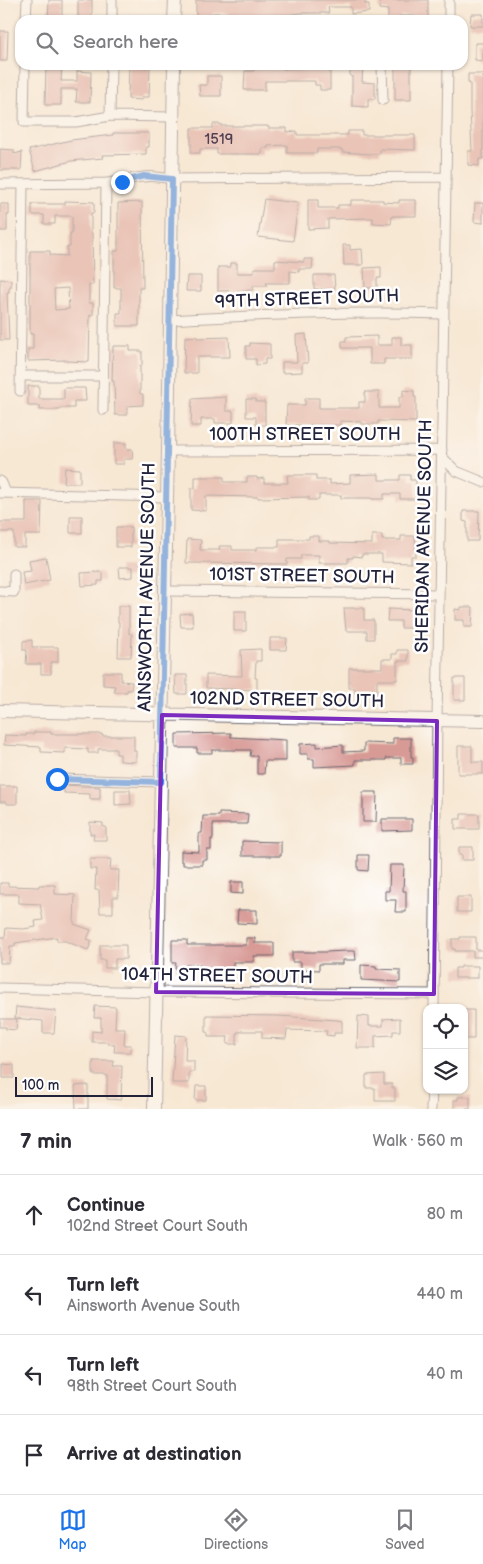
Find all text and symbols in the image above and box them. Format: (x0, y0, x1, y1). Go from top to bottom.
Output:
search box (15, 15, 468, 70)
icon: search (33, 29, 61, 57)
text: Search here (73, 31, 178, 54)
house number: 1519 (205, 130, 233, 149)
route end (111, 171, 134, 194)
street label: 99TH STREET SOUTH (215, 285, 399, 313)
street label: SHERIDAN AVENUE SOUTH (411, 419, 437, 653)
street label: 100TH STREET SOUTH (209, 424, 401, 445)
street label: AINSWORTH AVENUE SOUTH (134, 462, 160, 712)
street label: 101ST STREET SOUTH (209, 564, 395, 588)
street label: 102ND STREET SOUTH (190, 688, 384, 712)
route start (46, 768, 69, 791)
street label: 104TH STREET SOUTH (121, 964, 313, 988)
map controls (423, 1004, 468, 1094)
button: locate (423, 1004, 468, 1049)
button: layers (423, 1049, 468, 1094)
scale bar (15, 1074, 152, 1097)
text: 100 m (22, 1077, 59, 1094)
text: 7 min (20, 1129, 72, 1154)
text: Walk · 560 m (373, 1132, 463, 1151)
text: Continue (67, 1194, 145, 1217)
icon: ahead (20, 1201, 48, 1229)
text: 80 m (427, 1205, 463, 1224)
text: 102nd Street Court South (67, 1217, 248, 1236)
text: Turn left (67, 1274, 139, 1297)
icon: left (20, 1281, 48, 1309)
text: 440 m (417, 1285, 463, 1304)
text: Ainsworth Avenue South (67, 1297, 240, 1316)
text: Turn left (67, 1354, 139, 1377)
icon: left (20, 1361, 48, 1389)
text: 40 m (426, 1365, 463, 1384)
text: 98th Street Court South (67, 1377, 237, 1396)
icon: arrive (20, 1441, 48, 1469)
text: Arrive at destination (67, 1443, 242, 1466)
tab: Map (59, 1506, 87, 1553)
tab: Directions (204, 1506, 268, 1553)
tab: Saved (385, 1506, 424, 1553)

